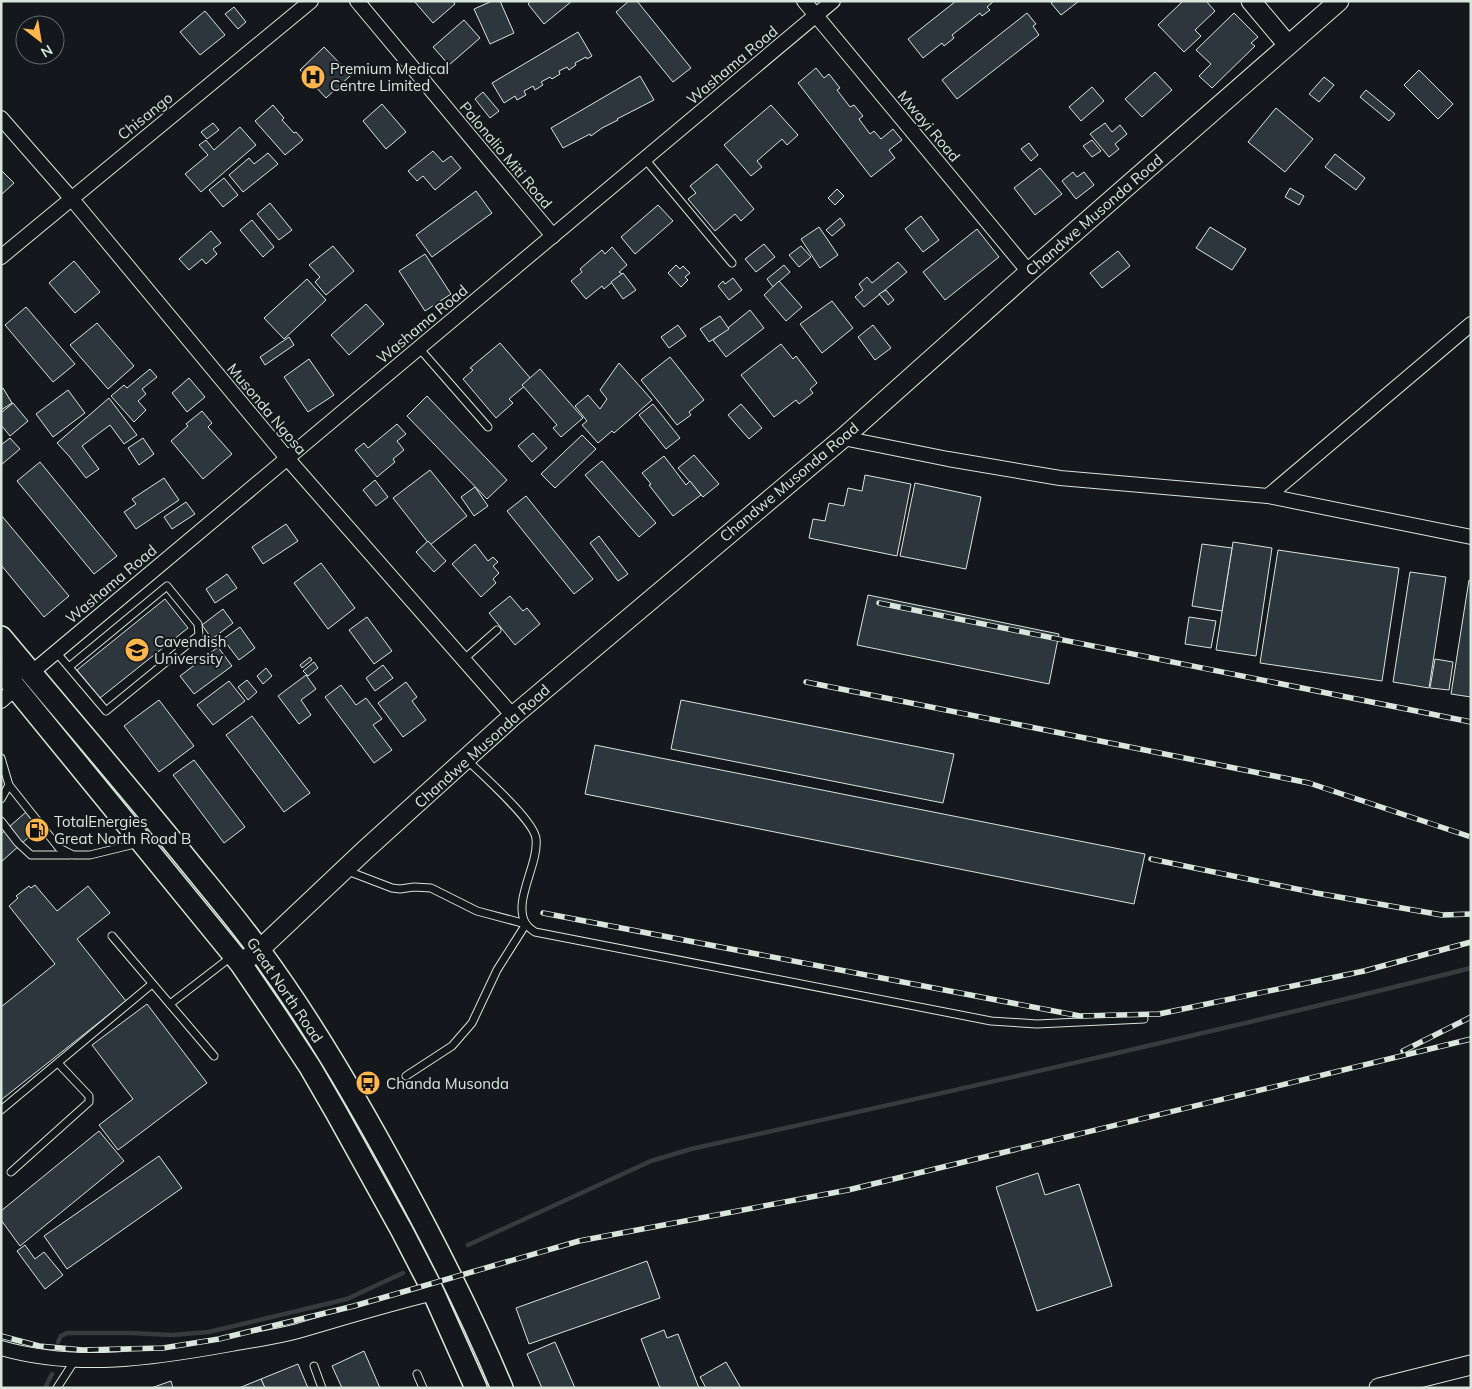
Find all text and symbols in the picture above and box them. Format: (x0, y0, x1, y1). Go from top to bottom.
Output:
north arrow (15, 15, 65, 65)
street label: Washama Road (683, 21, 781, 109)
text: N (38, 41, 56, 62)
place label: Premium Medical Centre Limited (330, 59, 449, 95)
hospital icon: Premium Medical Centre Limited (300, 64, 326, 90)
street label: Mwayi Road (894, 87, 964, 165)
street label: Chisango (114, 88, 176, 144)
street label: Palonalio Miti Road (456, 98, 556, 212)
street label: Chandwe Musonda Road (1021, 150, 1167, 280)
street label: Washama Road (373, 280, 471, 368)
street label: Musonda Ngosa (223, 359, 311, 459)
street label: Chandwe Musonda Road (716, 418, 862, 546)
street label: Washama Road (62, 540, 160, 628)
place label: Cavendish University (154, 632, 227, 668)
school or university icon: Cavendish University (124, 637, 150, 663)
street label: Chandwe Musonda Road (410, 680, 554, 812)
place label: TotalEnergies Great North Road B (54, 812, 191, 848)
fuel station icon: TotalEnergies Great North Road B (24, 817, 50, 843)
street label: Great North Road (243, 934, 327, 1046)
bus stop icon: Chanda Musonda (355, 1070, 381, 1096)
place label: Chanda Musonda (386, 1074, 509, 1093)

